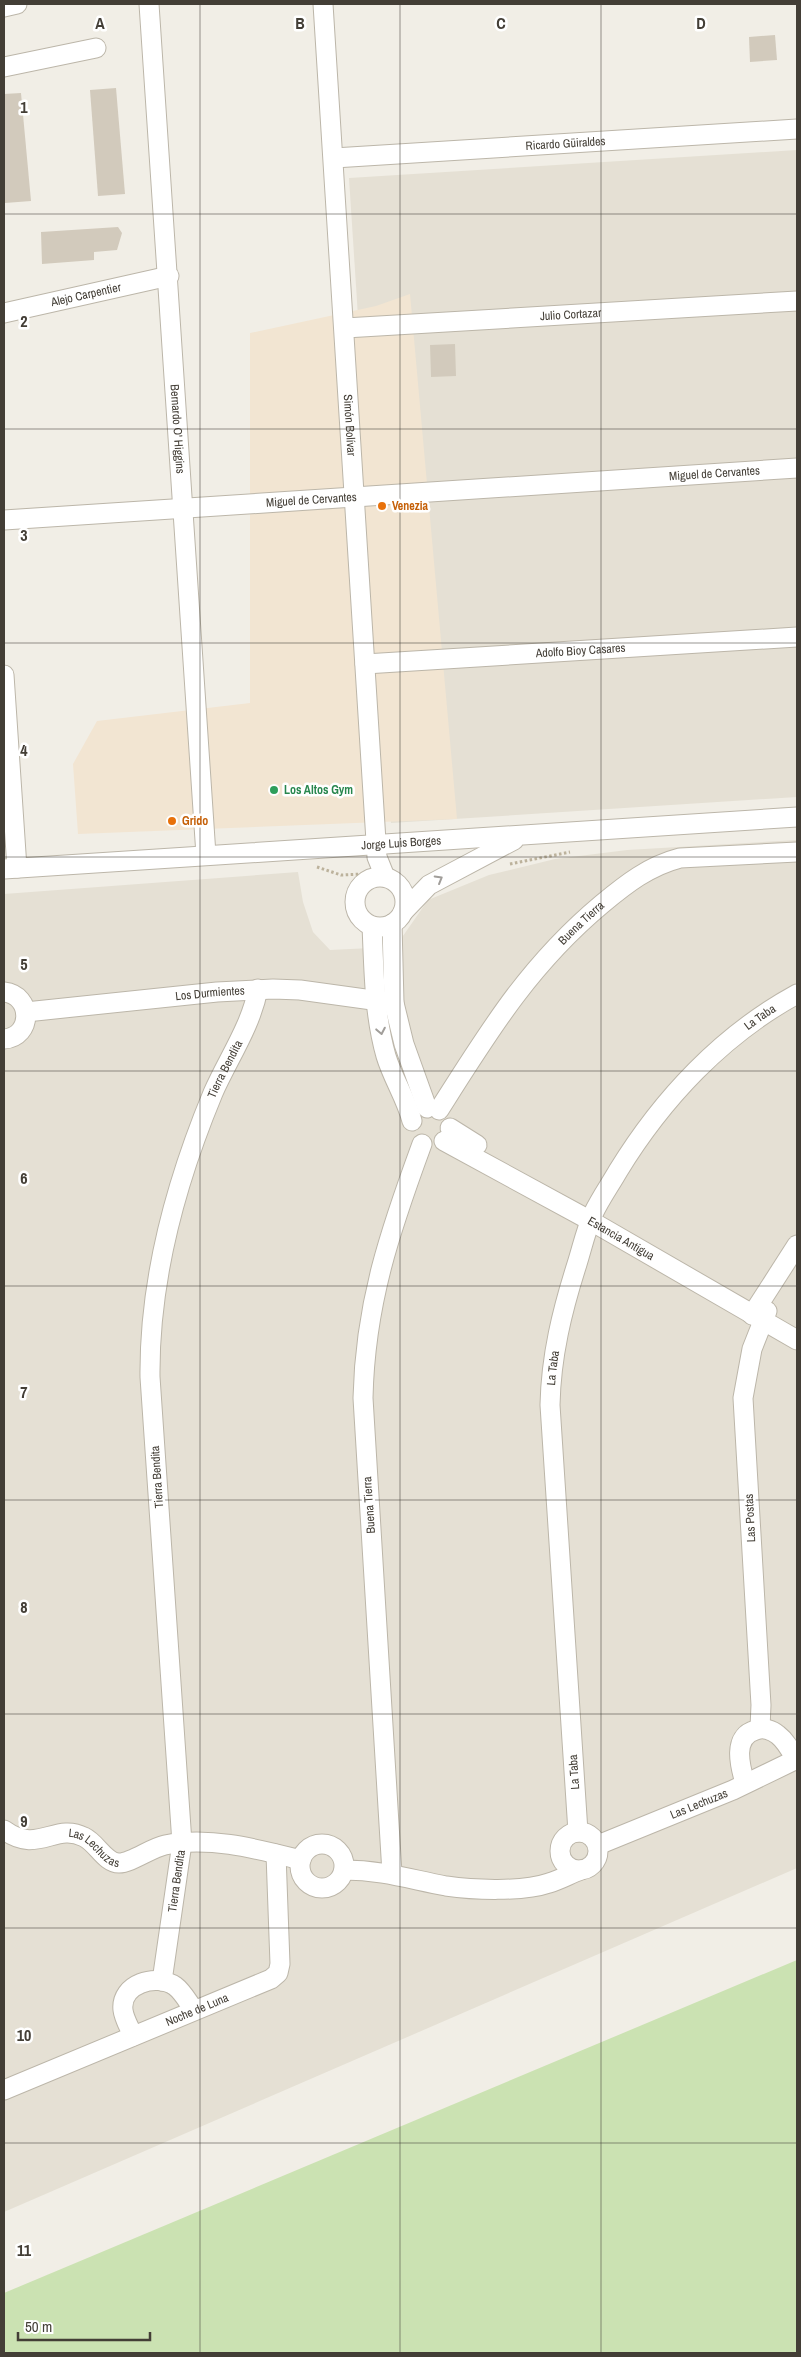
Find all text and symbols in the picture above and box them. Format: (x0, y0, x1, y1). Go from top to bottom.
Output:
text: A (95, 12, 105, 34)
text: B (295, 12, 305, 34)
text: C (496, 12, 506, 34)
text: D (696, 12, 706, 34)
text: 1 (20, 96, 28, 118)
street label: Ricardo Güiraldes (525, 133, 606, 154)
street label: Alejo Carpentier (48, 279, 123, 310)
street label: Julio Cortazar (539, 305, 602, 324)
text: 2 (20, 310, 28, 332)
street label: Bernardo O' Higgins (166, 384, 188, 474)
street label: Simón Bolívar (340, 394, 360, 457)
street label: Miguel de Cervantes (669, 462, 760, 484)
street label: Miguel de Cervantes (265, 489, 357, 511)
place label: Venezia (392, 498, 428, 514)
marker: Venezia (376, 500, 388, 512)
text: 3 (20, 524, 28, 546)
street label: Adolfo Bioy Casares (534, 640, 626, 661)
text: 4 (20, 739, 28, 761)
place label: Los Altos Gym (284, 782, 353, 798)
marker: Los Altos Gym (268, 784, 280, 796)
place label: Grido (182, 813, 208, 829)
marker: Grido (166, 815, 178, 827)
street label: Jorge Luis Borges (361, 832, 442, 854)
one-way arrow (433, 876, 442, 886)
street label: Buena Tierra (555, 897, 608, 948)
text: 5 (20, 953, 28, 975)
street label: Los Durmientes (175, 983, 245, 1004)
street label: La Taba (741, 1000, 779, 1034)
one-way arrow (375, 1027, 385, 1036)
street label: Tierra Bendita (204, 1037, 246, 1100)
text: 6 (20, 1167, 28, 1189)
street label: Estancia Antigua (585, 1213, 658, 1264)
street label: La Taba (543, 1349, 563, 1386)
text: 7 (20, 1381, 28, 1403)
street label: Tierra Bendita (147, 1445, 167, 1509)
street label: Buena Tierra (359, 1475, 379, 1534)
street label: Las Postas (741, 1493, 759, 1543)
text: 8 (20, 1596, 28, 1618)
street label: La Taba (565, 1753, 583, 1790)
street label: Las Lechuzas (668, 1785, 730, 1823)
text: 9 (20, 1810, 28, 1832)
street label: Las Lechuzas (68, 1825, 121, 1871)
street label: Tierra Bendita (164, 1848, 189, 1913)
street label: Noche de Luna (163, 1989, 231, 2030)
text: 10 (17, 2024, 31, 2046)
text: 11 (17, 2239, 32, 2261)
scale bar (18, 2310, 150, 2342)
text: 50 m (25, 2316, 52, 2337)

